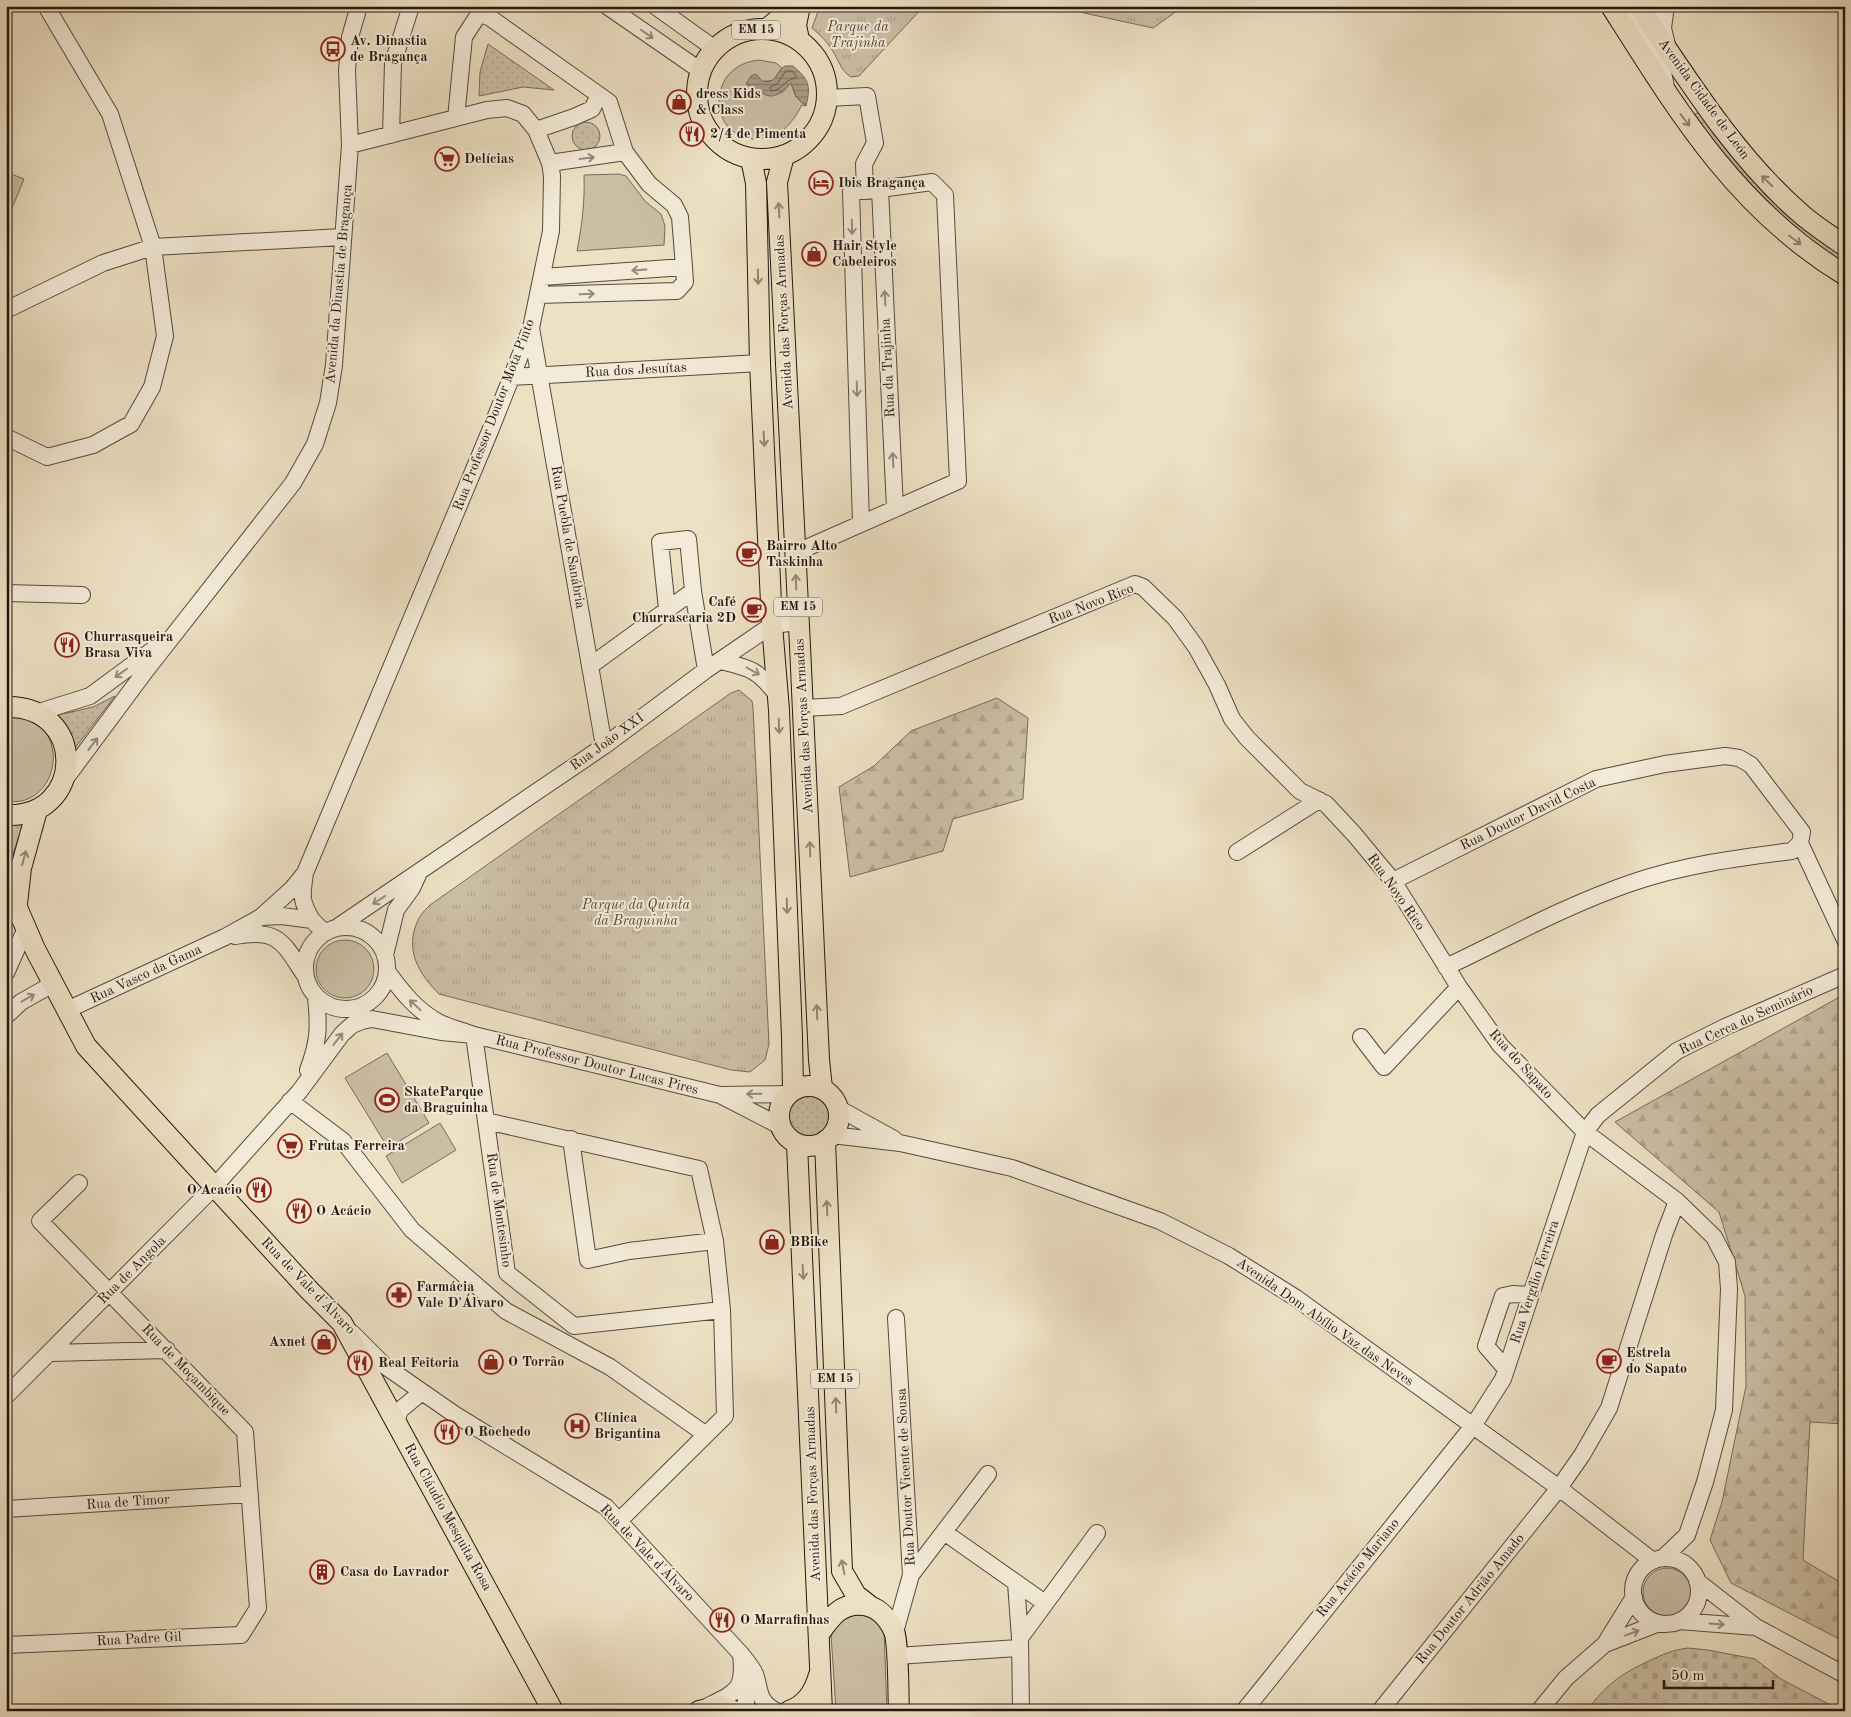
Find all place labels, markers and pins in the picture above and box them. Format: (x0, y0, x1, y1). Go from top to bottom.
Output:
place label: Av. Dinastia de Bragança (350, 34, 428, 64)
bus stop icon: Av. Dinastia de Bragança (320, 36, 346, 62)
place label: dress Kids & Class (696, 87, 761, 117)
shop icon: dress Kids & Class (666, 89, 692, 115)
restaurant icon: 2/4 de Pimenta (679, 121, 705, 147)
place label: 2/4 de Pimenta (710, 127, 806, 142)
supermarket icon: Delícias (434, 146, 460, 172)
place label: Delícias (464, 152, 514, 166)
hotel icon: Ibis Bragança (808, 170, 834, 196)
place label: Ibis Bragança (838, 176, 925, 190)
place label: Hair Style Cabeleiros (832, 239, 897, 269)
shop icon: Hair Style Cabeleiros (801, 241, 827, 267)
place label: Bairro Alto Taskinha (766, 539, 837, 569)
cafe icon: Bairro Alto Taskinha (736, 541, 762, 567)
place label: Café Churrascaria 2D (632, 595, 736, 625)
cafe icon: Café Churrascaria 2D (741, 597, 767, 623)
place label: Churrasqueira Brasa Viva (84, 630, 173, 660)
restaurant icon: Churrasqueira Brasa Viva (54, 632, 80, 658)
place label: SkateParque da Braguinha (404, 1085, 488, 1115)
sports icon: SkateParque da Braguinha (374, 1087, 400, 1113)
supermarket icon: Frutas Ferreira (277, 1133, 303, 1159)
place label: Frutas Ferreira (308, 1139, 405, 1153)
restaurant icon: O Acacio (246, 1177, 272, 1203)
place label: O Acacio (187, 1183, 242, 1197)
restaurant icon: O Acácio (286, 1198, 312, 1224)
place label: O Acácio (316, 1204, 371, 1218)
shop icon: BBike (759, 1229, 785, 1255)
place label: BBike (790, 1235, 828, 1249)
place label: Farmácia Vale D'Álvaro (416, 1280, 504, 1310)
pharmacy icon: Farmácia Vale D'Álvaro (386, 1282, 412, 1308)
shop icon: Axnet (311, 1329, 337, 1355)
place label: Axnet (269, 1335, 306, 1349)
place label: Estrela do Sapato (1626, 1346, 1687, 1376)
cafe icon: Estrela do Sapato (1596, 1348, 1622, 1374)
shop icon: O Torrão (478, 1349, 504, 1375)
restaurant icon: Real Feitoria (347, 1350, 373, 1376)
place label: O Torrão (508, 1355, 564, 1369)
place label: Real Feitoria (378, 1356, 459, 1370)
place label: Clínica Brigantina (594, 1411, 661, 1441)
hospital icon: Clínica Brigantina (564, 1413, 590, 1439)
restaurant icon: O Rochedo (434, 1419, 460, 1445)
place label: O Rochedo (464, 1425, 531, 1439)
building icon: Casa do Lavrador (309, 1559, 335, 1585)
place label: Casa do Lavrador (340, 1565, 449, 1579)
restaurant icon: O Marrafinhas (709, 1607, 735, 1633)
place label: O Marrafinhas (740, 1613, 829, 1627)

